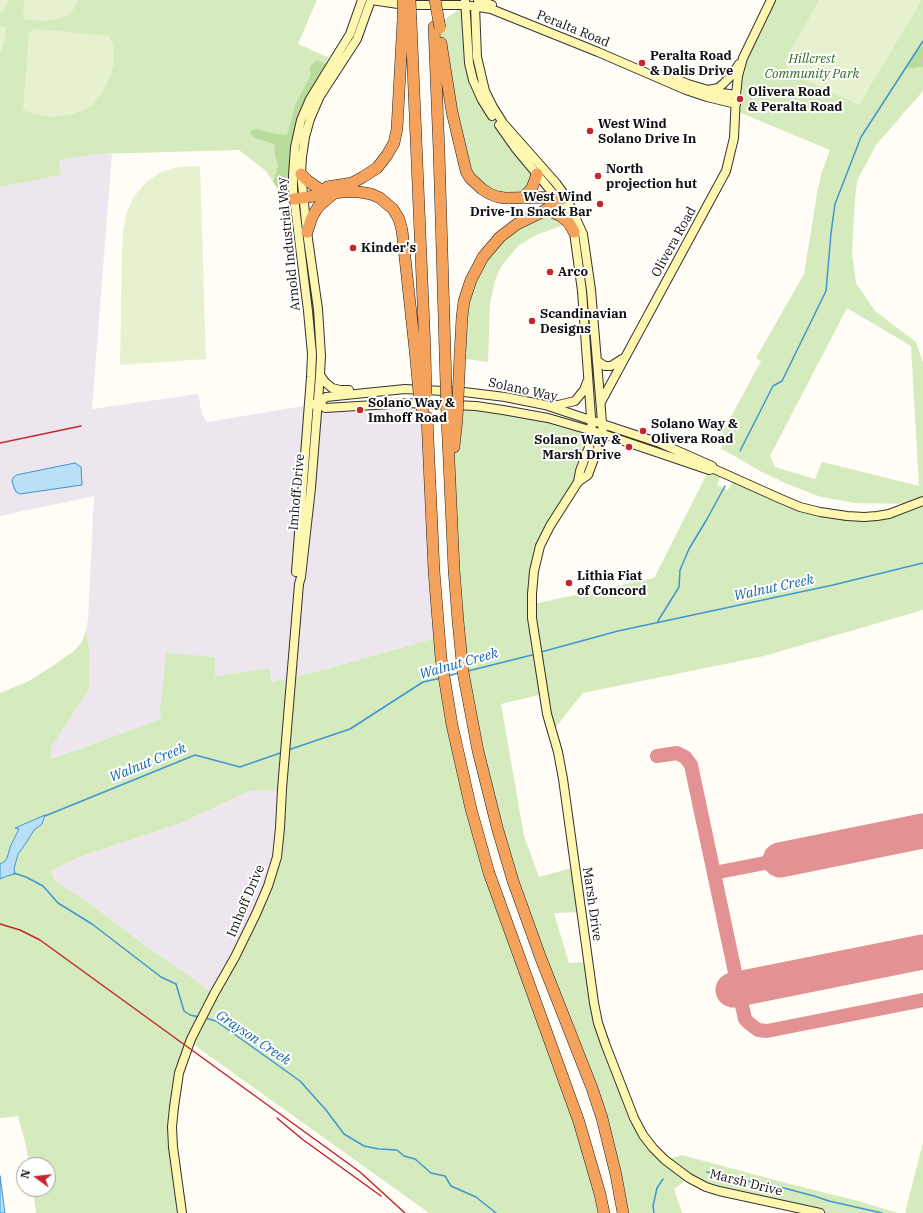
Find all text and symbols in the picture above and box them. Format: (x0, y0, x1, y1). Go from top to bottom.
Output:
street label: Peralta Road (534, 7, 612, 51)
place label: Peralta Road & Dalis Drive (650, 48, 733, 79)
park label: Hillcrest Community Park (765, 51, 859, 82)
marker: Peralta Road & Dalis Drive (637, 58, 647, 68)
place label: Olivera Road & Peralta Road (748, 84, 843, 115)
marker: Olivera Road & Peralta Road (735, 94, 745, 104)
place label: West Wind Solano Drive In (598, 116, 696, 147)
marker: West Wind Solano Drive In (585, 126, 595, 136)
place label: North projection hut (606, 161, 697, 192)
marker: North projection hut (593, 171, 603, 181)
street label: Arnold Industrial Way (274, 176, 304, 312)
place label: West Wind Drive-In Snack Bar (470, 189, 592, 220)
marker: West Wind Drive-In Snack Bar (595, 199, 605, 209)
street label: Olivera Road (648, 204, 700, 280)
place label: Kinder's (361, 240, 416, 256)
marker: Kinder's (348, 243, 358, 253)
place label: Arco (558, 264, 588, 280)
marker: Arco (545, 267, 555, 277)
place label: Scandinavian Designs (540, 306, 627, 337)
marker: Scandinavian Designs (527, 316, 537, 326)
street label: Solano Way (487, 375, 559, 405)
place label: Solano Way & Imhoff Road (368, 395, 455, 426)
marker: Solano Way & Imhoff Road (355, 405, 365, 415)
place label: Solano Way & Olivera Road (651, 416, 738, 447)
marker: Solano Way & Olivera Road (638, 426, 648, 436)
place label: Solano Way & Marsh Drive (534, 432, 621, 463)
marker: Solano Way & Marsh Drive (624, 442, 634, 452)
street label: Imhoff Drive (286, 453, 308, 531)
place label: Lithia Fiat of Concord (577, 568, 646, 599)
water label: Walnut Creek (732, 571, 816, 605)
marker: Lithia Fiat of Concord (564, 578, 574, 588)
water label: Walnut Creek (418, 645, 500, 683)
water label: Walnut Creek (107, 740, 189, 786)
street label: Imhoff Drive (224, 863, 268, 939)
street label: Marsh Drive (579, 866, 605, 942)
water label: Grayson Creek (213, 1007, 293, 1069)
north arrow (16, 1157, 56, 1197)
street label: Marsh Drive (708, 1166, 784, 1200)
text: N (17, 1168, 33, 1180)

